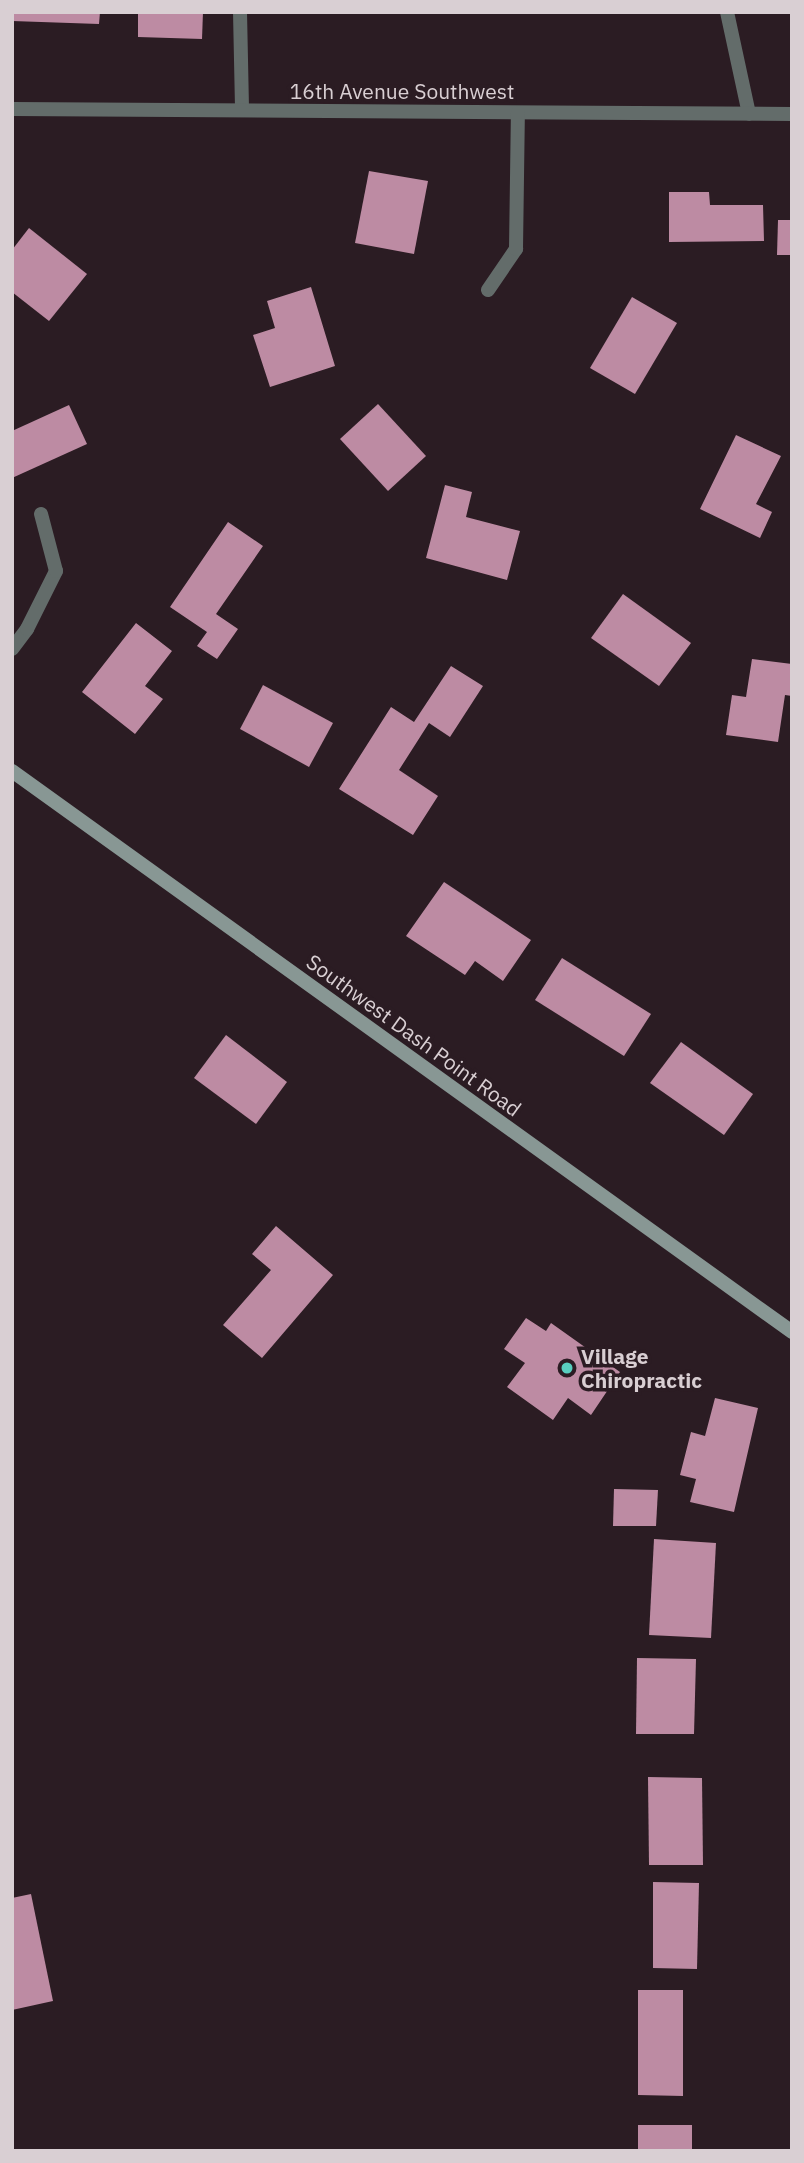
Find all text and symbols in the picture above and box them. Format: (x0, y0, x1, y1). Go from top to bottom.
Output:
street label: 16th Avenue Southwest (290, 78, 514, 104)
street label: Southwest Dash Point Road (302, 949, 526, 1121)
place label: Village Chiropractic (581, 1343, 702, 1393)
marker: Village Chiropractic (559, 1360, 575, 1376)

